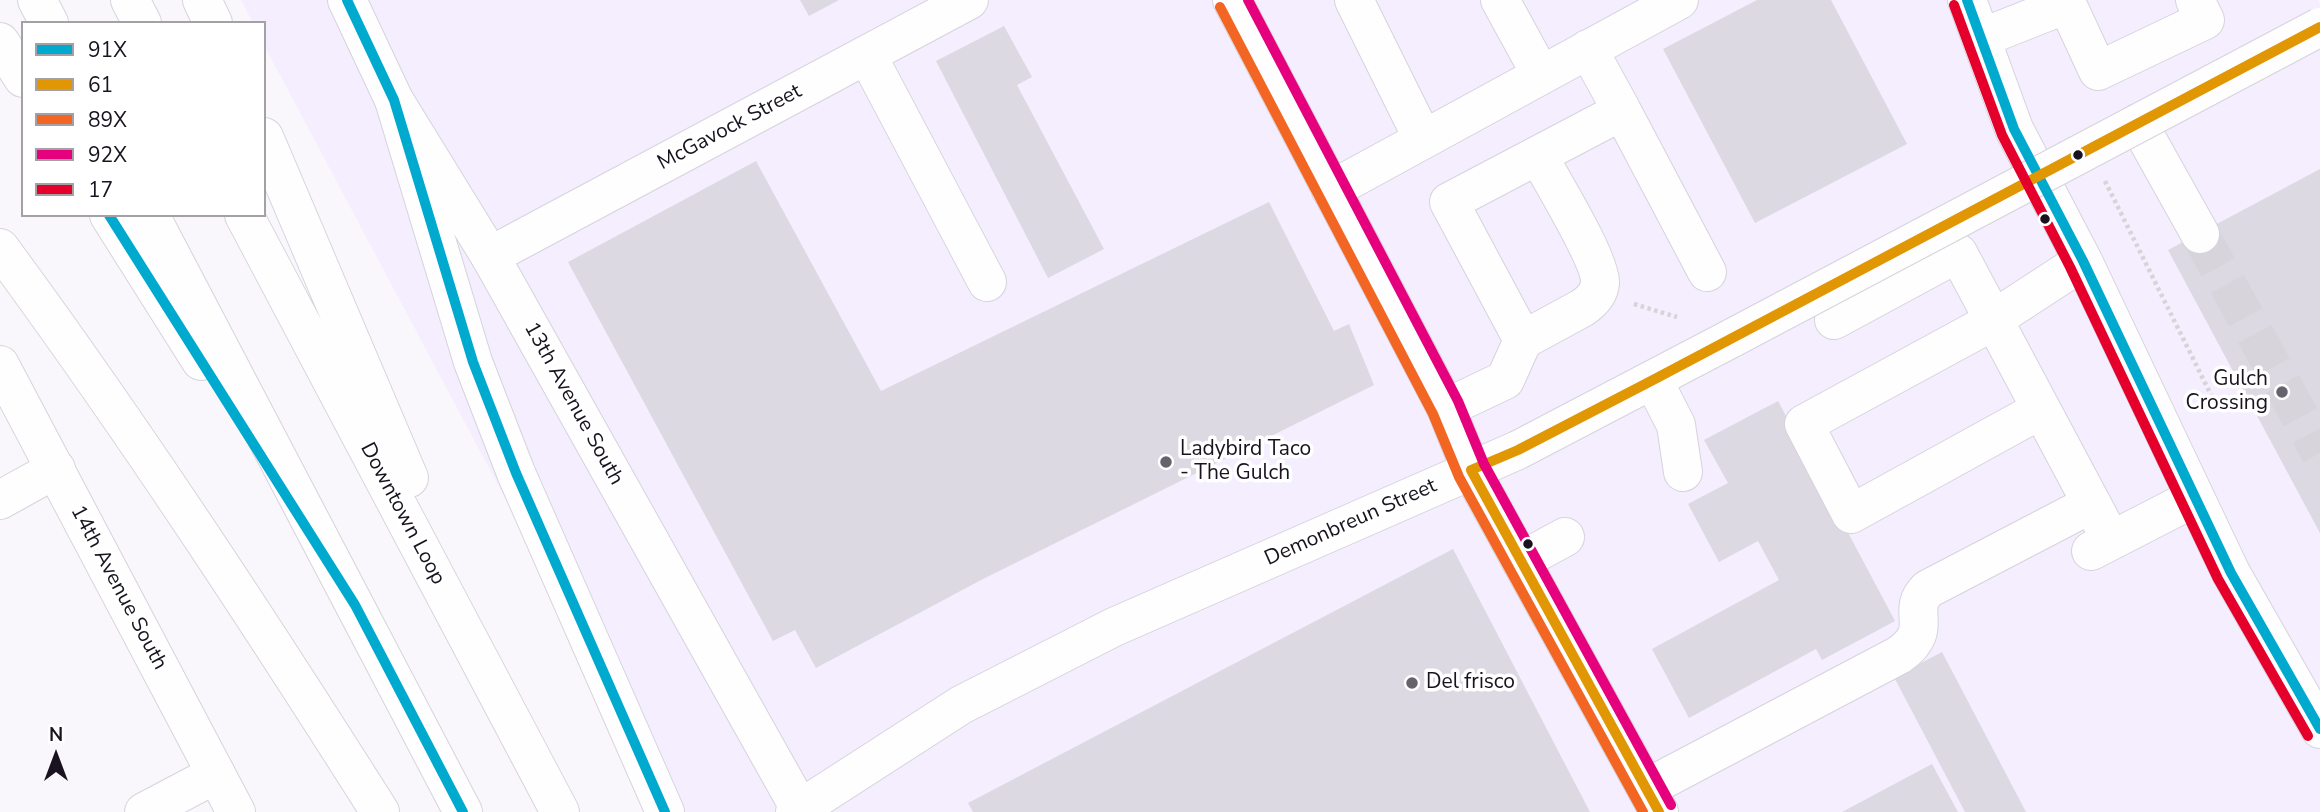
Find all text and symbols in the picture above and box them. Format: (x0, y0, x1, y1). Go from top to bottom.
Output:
legend (21, 21, 266, 217)
text: 91X (88, 36, 127, 64)
text: 61 (88, 71, 113, 99)
street label: McGavock Street (654, 80, 806, 176)
text: 89X (88, 106, 127, 134)
text: 92X (88, 141, 127, 169)
unlabelled marker (2071, 148, 2085, 162)
text: 17 (88, 176, 113, 204)
unlabelled marker (2038, 212, 2052, 226)
street label: 13th Avenue South (518, 318, 628, 490)
place label: Gulch Crossing (2185, 367, 2268, 417)
marker: Gulch Crossing (2274, 384, 2290, 400)
place label: Ladybird Taco - The Gulch (1180, 437, 1311, 487)
street label: Downtown Loop (354, 439, 450, 589)
marker: Ladybird Taco - The Gulch (1158, 454, 1174, 470)
street label: Demonbreun Street (1261, 474, 1441, 572)
street label: 14th Avenue South (64, 502, 172, 674)
unlabelled marker (1521, 537, 1535, 551)
place label: Del frisco (1426, 670, 1515, 696)
marker: Del frisco (1404, 675, 1420, 691)
north arrow (21, 721, 91, 791)
text: N (49, 722, 63, 748)

